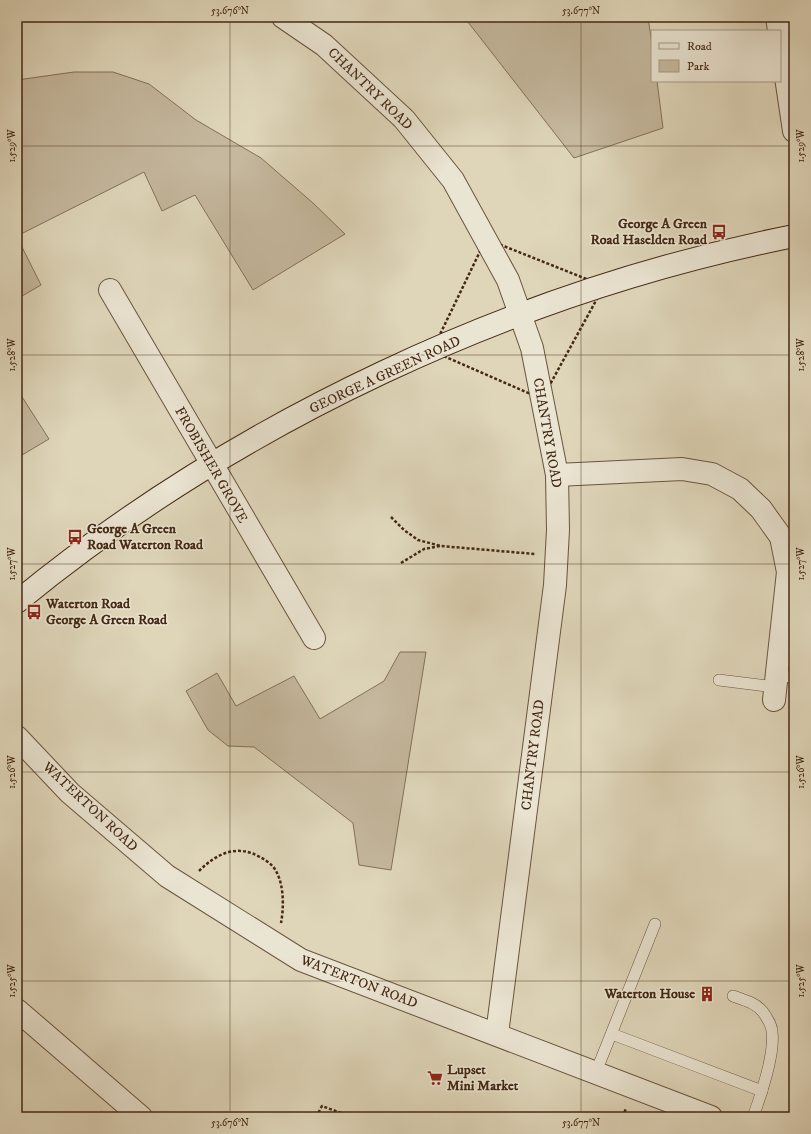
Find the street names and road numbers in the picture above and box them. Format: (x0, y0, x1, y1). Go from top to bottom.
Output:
street label: CHANTRY ROAD (324, 44, 416, 134)
street label: GEORGE A GREEN ROAD (306, 332, 464, 418)
street label: CHANTRY ROAD (528, 377, 566, 489)
street label: FROBISHER GROVE (170, 404, 252, 526)
street label: CHANTRY ROAD (517, 699, 549, 811)
street label: WATERTON ROAD (38, 757, 141, 856)
street label: WATERTON ROAD (297, 951, 420, 1013)

